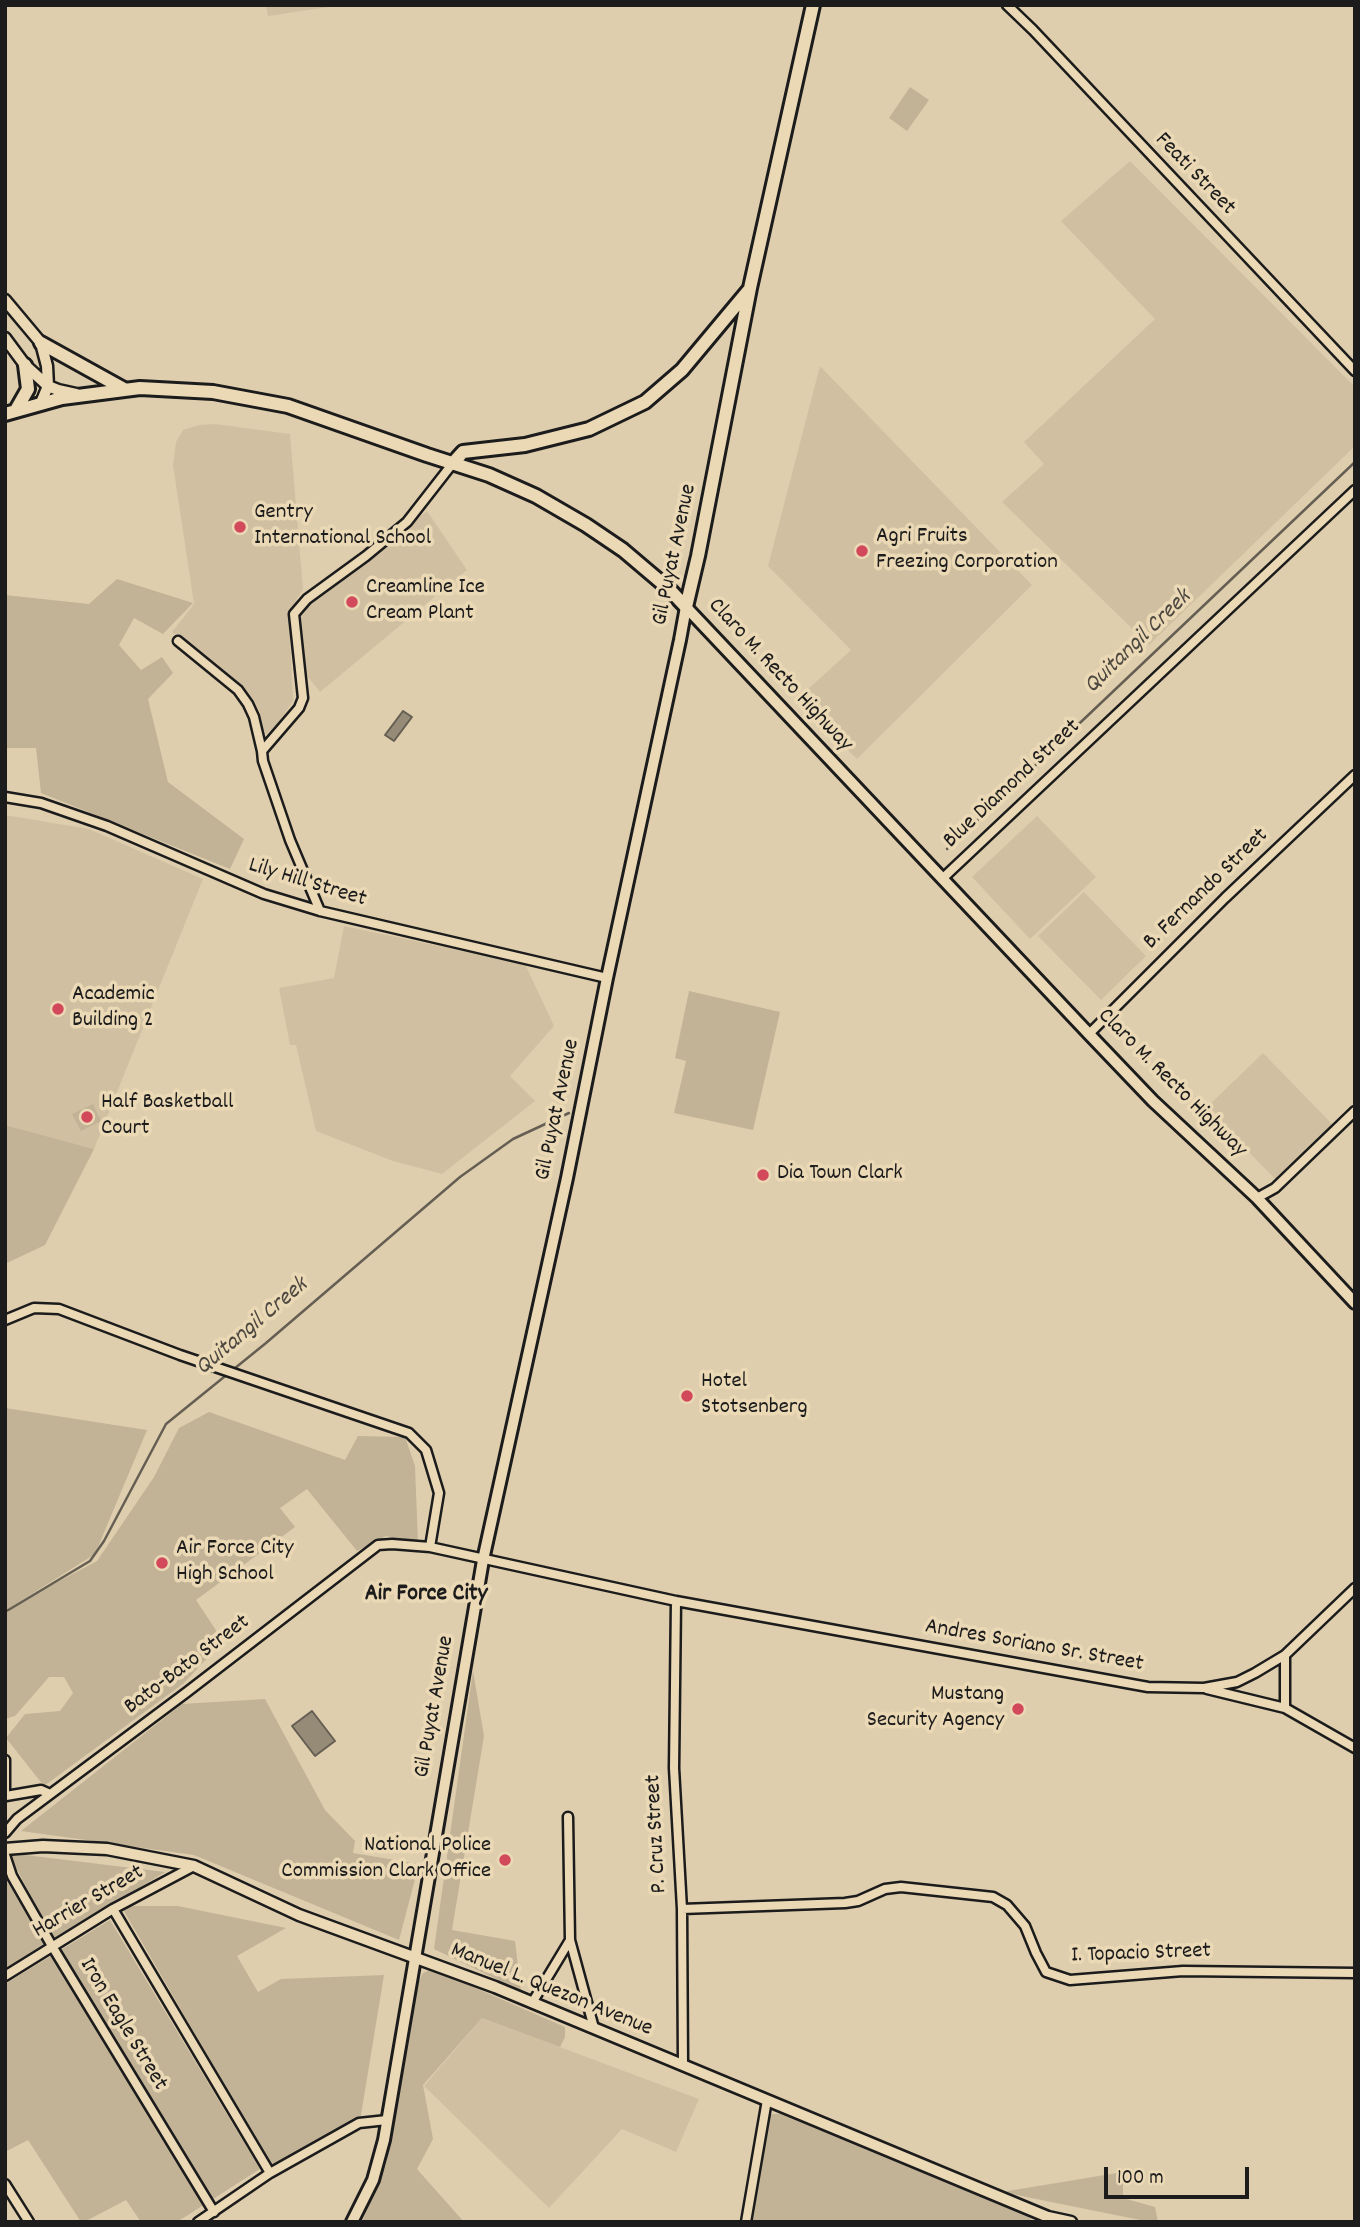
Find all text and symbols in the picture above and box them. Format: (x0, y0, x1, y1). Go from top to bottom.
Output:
street label: Feati Street (1148, 128, 1240, 222)
street label: Gil Puyat Avenue (648, 482, 704, 628)
place label: Gentry International School (254, 500, 431, 554)
marker: Gentry International School (232, 519, 248, 535)
place label: Agri Fruits Freezing Corporation (876, 524, 1058, 578)
marker: Agri Fruits Freezing Corporation (854, 543, 870, 559)
place label: Creamline Ice Cream Plant (366, 575, 485, 629)
water label: Quitangil Creek (1079, 585, 1199, 701)
street label: Claro M. Recto Highway (701, 593, 857, 759)
marker: Creamline Ice Cream Plant (344, 594, 360, 610)
street label: Blue Diamond Street (939, 715, 1087, 855)
street label: B. Fernando Street (1139, 823, 1275, 957)
street label: Lily Hill Street (245, 853, 369, 915)
place label: Academic Building 2 (72, 982, 155, 1036)
marker: Academic Building 2 (50, 1001, 66, 1017)
street label: Claro M. Recto Highway (1090, 1003, 1252, 1165)
street label: Gil Puyat Avenue (531, 1037, 587, 1183)
place label: Half Basketball Court (101, 1090, 234, 1144)
marker: Half Basketball Court (79, 1109, 95, 1125)
place label: Dia Town Clark (777, 1161, 903, 1189)
marker: Dia Town Clark (755, 1167, 771, 1183)
water label: Quitangil Creek (191, 1273, 315, 1383)
place label: Hotel Stotsenberg (701, 1369, 807, 1423)
marker: Hotel Stotsenberg (679, 1388, 695, 1404)
place label: Air Force City High School (176, 1536, 294, 1590)
marker: Air Force City High School (154, 1555, 170, 1571)
district label: Air Force City (365, 1582, 487, 1610)
street label: Bato-Bato Street (120, 1610, 256, 1722)
street label: Andres Soriano Sr. Street (923, 1614, 1145, 1680)
street label: Gil Puyat Avenue (410, 1634, 462, 1780)
place label: Mustang Security Agency (867, 1682, 1004, 1736)
marker: Mustang Security Agency (1010, 1701, 1026, 1717)
street label: P. Cruz Street (641, 1774, 675, 1894)
place label: National Police Commission Clark Office (281, 1833, 491, 1887)
marker: National Police Commission Clark Office (497, 1852, 513, 1868)
street label: Harrier Street (29, 1860, 149, 1946)
street label: Manuel L. Quezon Avenue (446, 1938, 656, 2044)
street label: I. Topacio Street (1071, 1939, 1211, 1971)
street label: Iron Eagle Street (72, 1954, 172, 2096)
scale bar (1108, 2154, 1253, 2198)
text: 100 m (1117, 2164, 1164, 2194)

